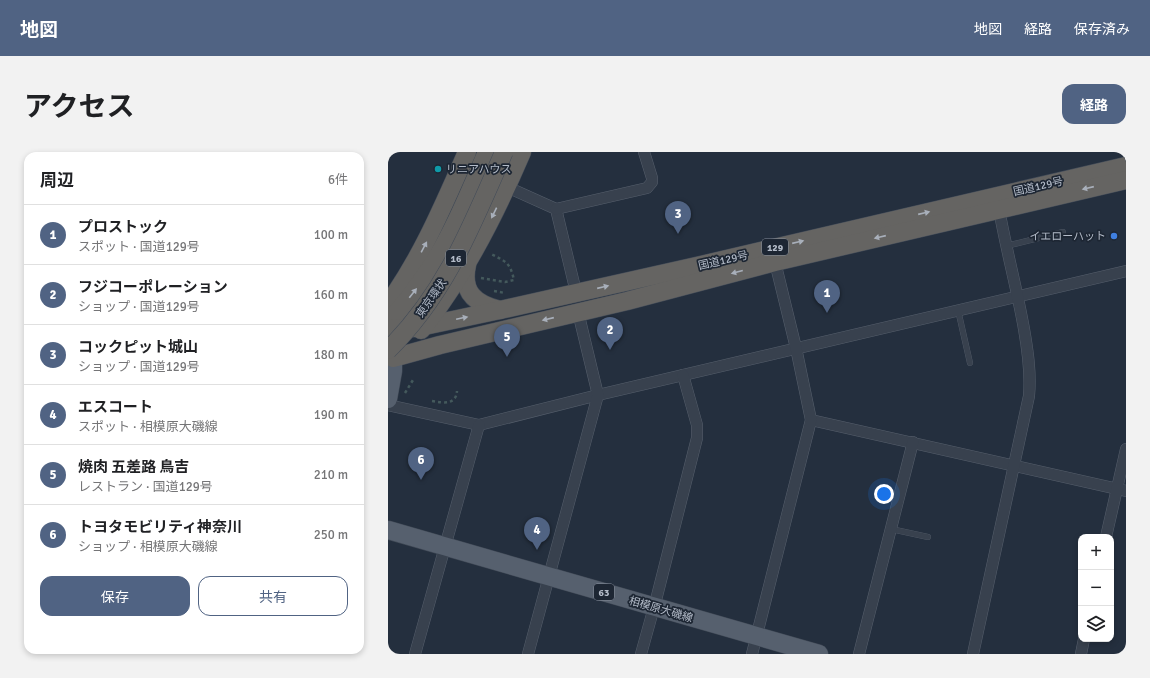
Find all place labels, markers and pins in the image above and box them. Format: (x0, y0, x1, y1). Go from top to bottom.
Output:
place label: リニアハウス (446, 163, 512, 176)
marker: リニアハウス (433, 164, 443, 174)
pin: 3 (665, 201, 691, 234)
place label: イエローハット (1029, 230, 1106, 243)
marker: イエローハット (1109, 231, 1119, 241)
pin: 1 (814, 280, 840, 313)
pin: 2 (597, 317, 623, 350)
pin: 5 (494, 324, 520, 357)
pin: 6 (408, 447, 434, 480)
pin: 4 (524, 517, 550, 550)

